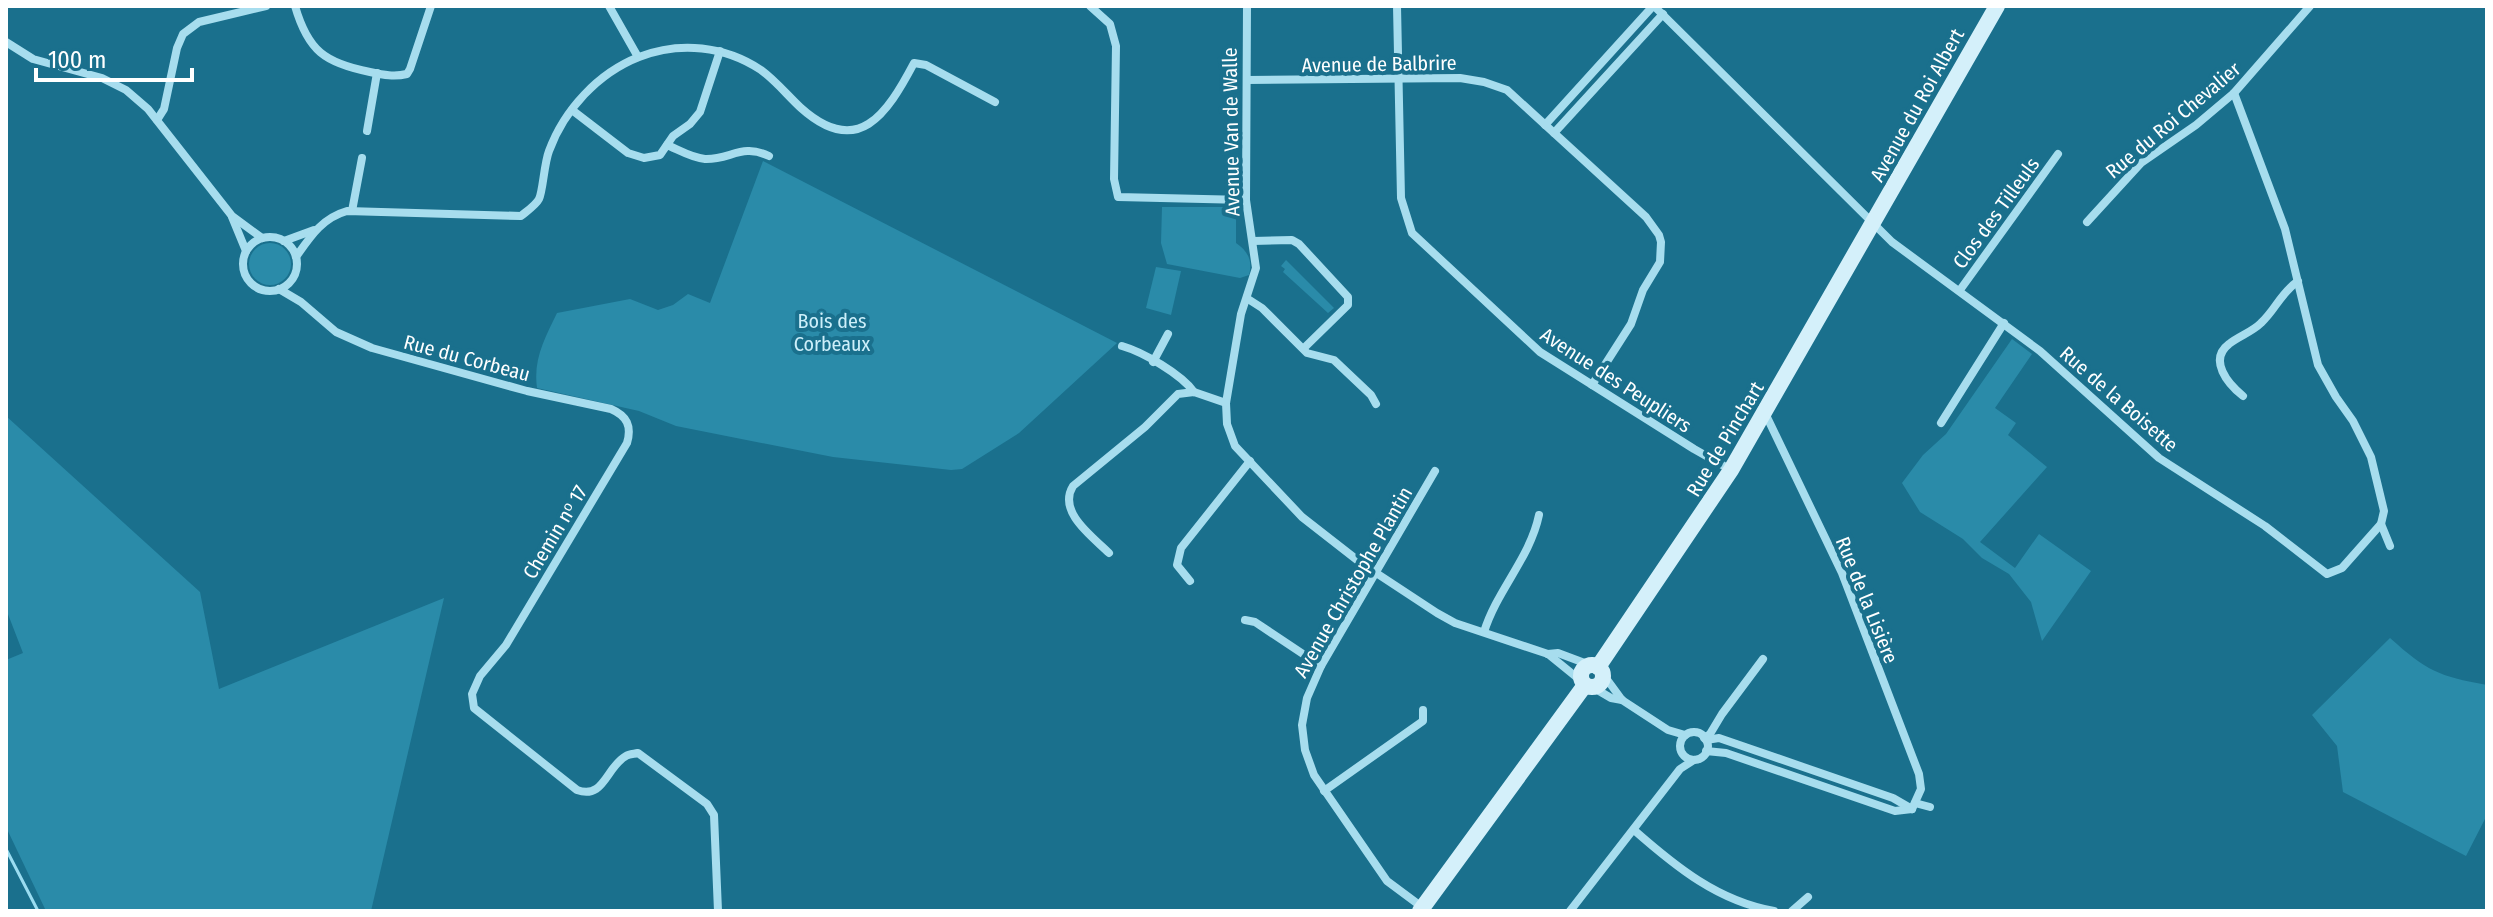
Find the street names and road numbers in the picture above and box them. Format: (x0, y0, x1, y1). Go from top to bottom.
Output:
street label: Avenue du Roi Albert (1865, 24, 1969, 186)
street label: Avenue Van de Walle (1218, 47, 1244, 217)
street label: Avenue de Balbrire (1301, 51, 1457, 77)
street label: Rue du Roi Chevalier (2101, 57, 2245, 183)
street label: Clos des Tilleuls (1948, 153, 2044, 273)
street label: Avenue des Peupliers (1536, 322, 1696, 438)
street label: Rue du Corbeau (401, 330, 533, 386)
street label: Rue de la Boisette (2055, 341, 2183, 457)
street label: Rue de Pinchart (1681, 377, 1769, 501)
street label: Chemin nᵒ 17 (518, 481, 592, 583)
street label: Avenue Christophe Plantin (1289, 482, 1417, 682)
street label: Rue de la Lisière (1831, 533, 1903, 667)

